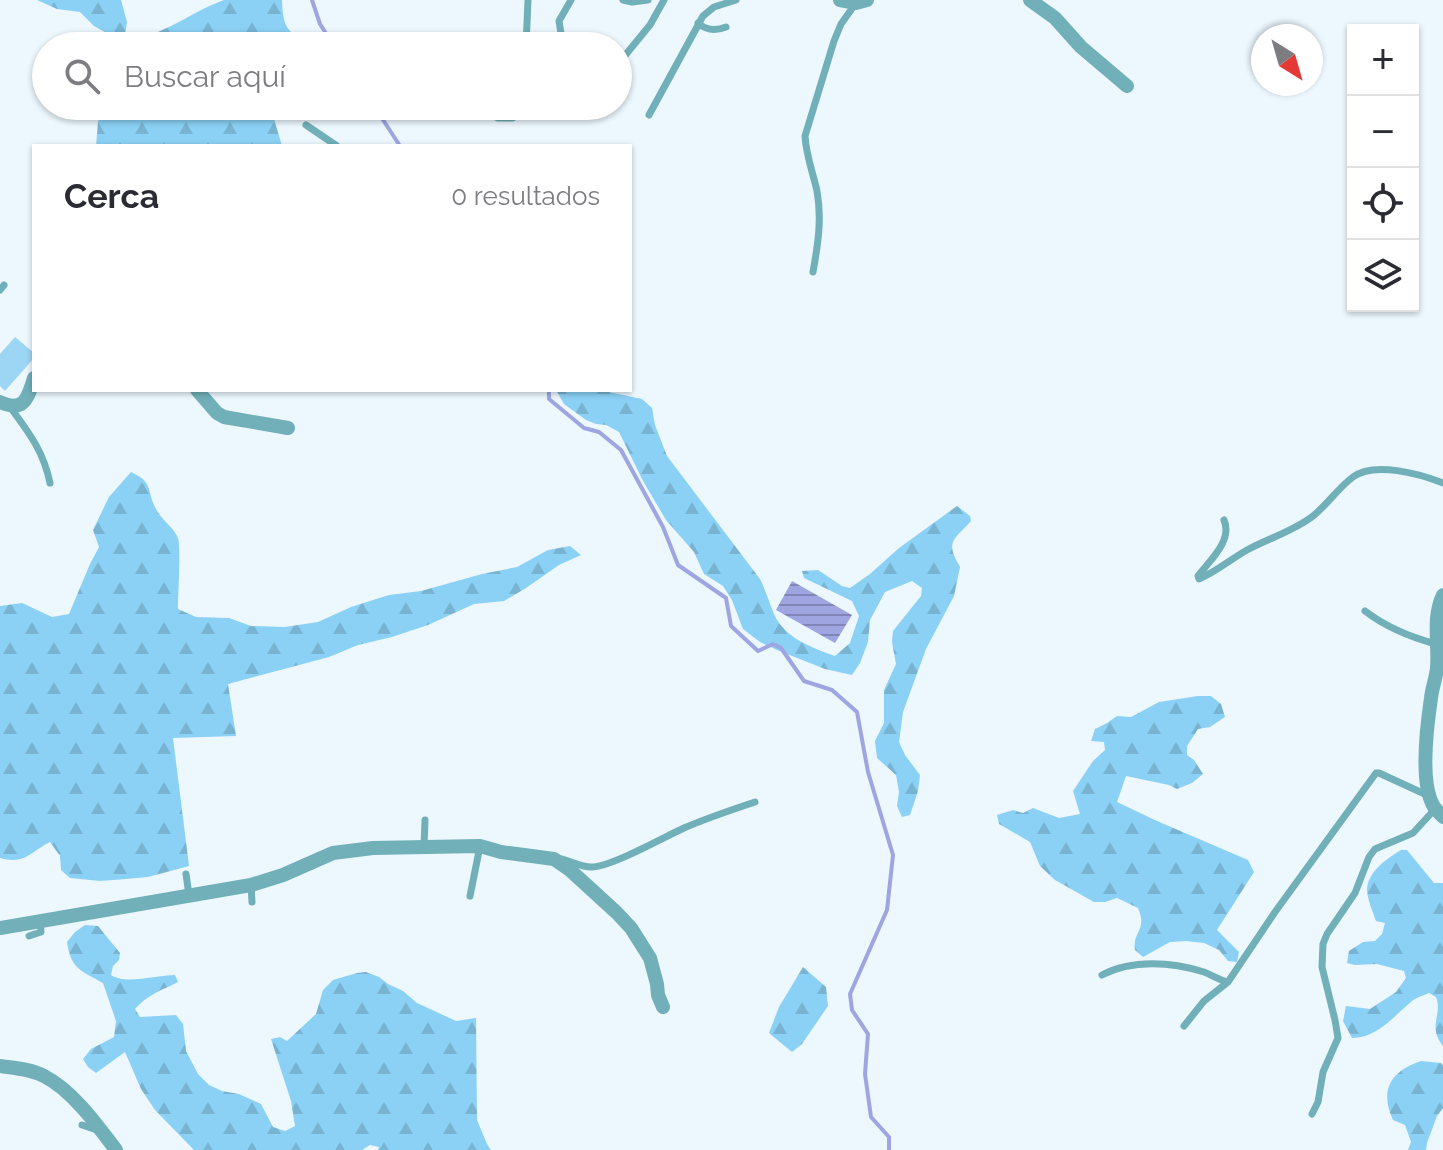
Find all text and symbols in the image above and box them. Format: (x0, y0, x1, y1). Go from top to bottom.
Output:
north arrow (1251, 24, 1323, 96)
map controls (1347, 24, 1419, 312)
button: + (1347, 24, 1419, 96)
search box (32, 32, 632, 120)
icon: search (60, 54, 104, 98)
text: Buscar aquí (124, 59, 286, 94)
button: − (1347, 96, 1419, 168)
button: locate (1347, 168, 1419, 240)
text: Cerca (64, 176, 159, 216)
text: 0 resultados (451, 181, 600, 211)
button: layers (1347, 240, 1419, 312)

